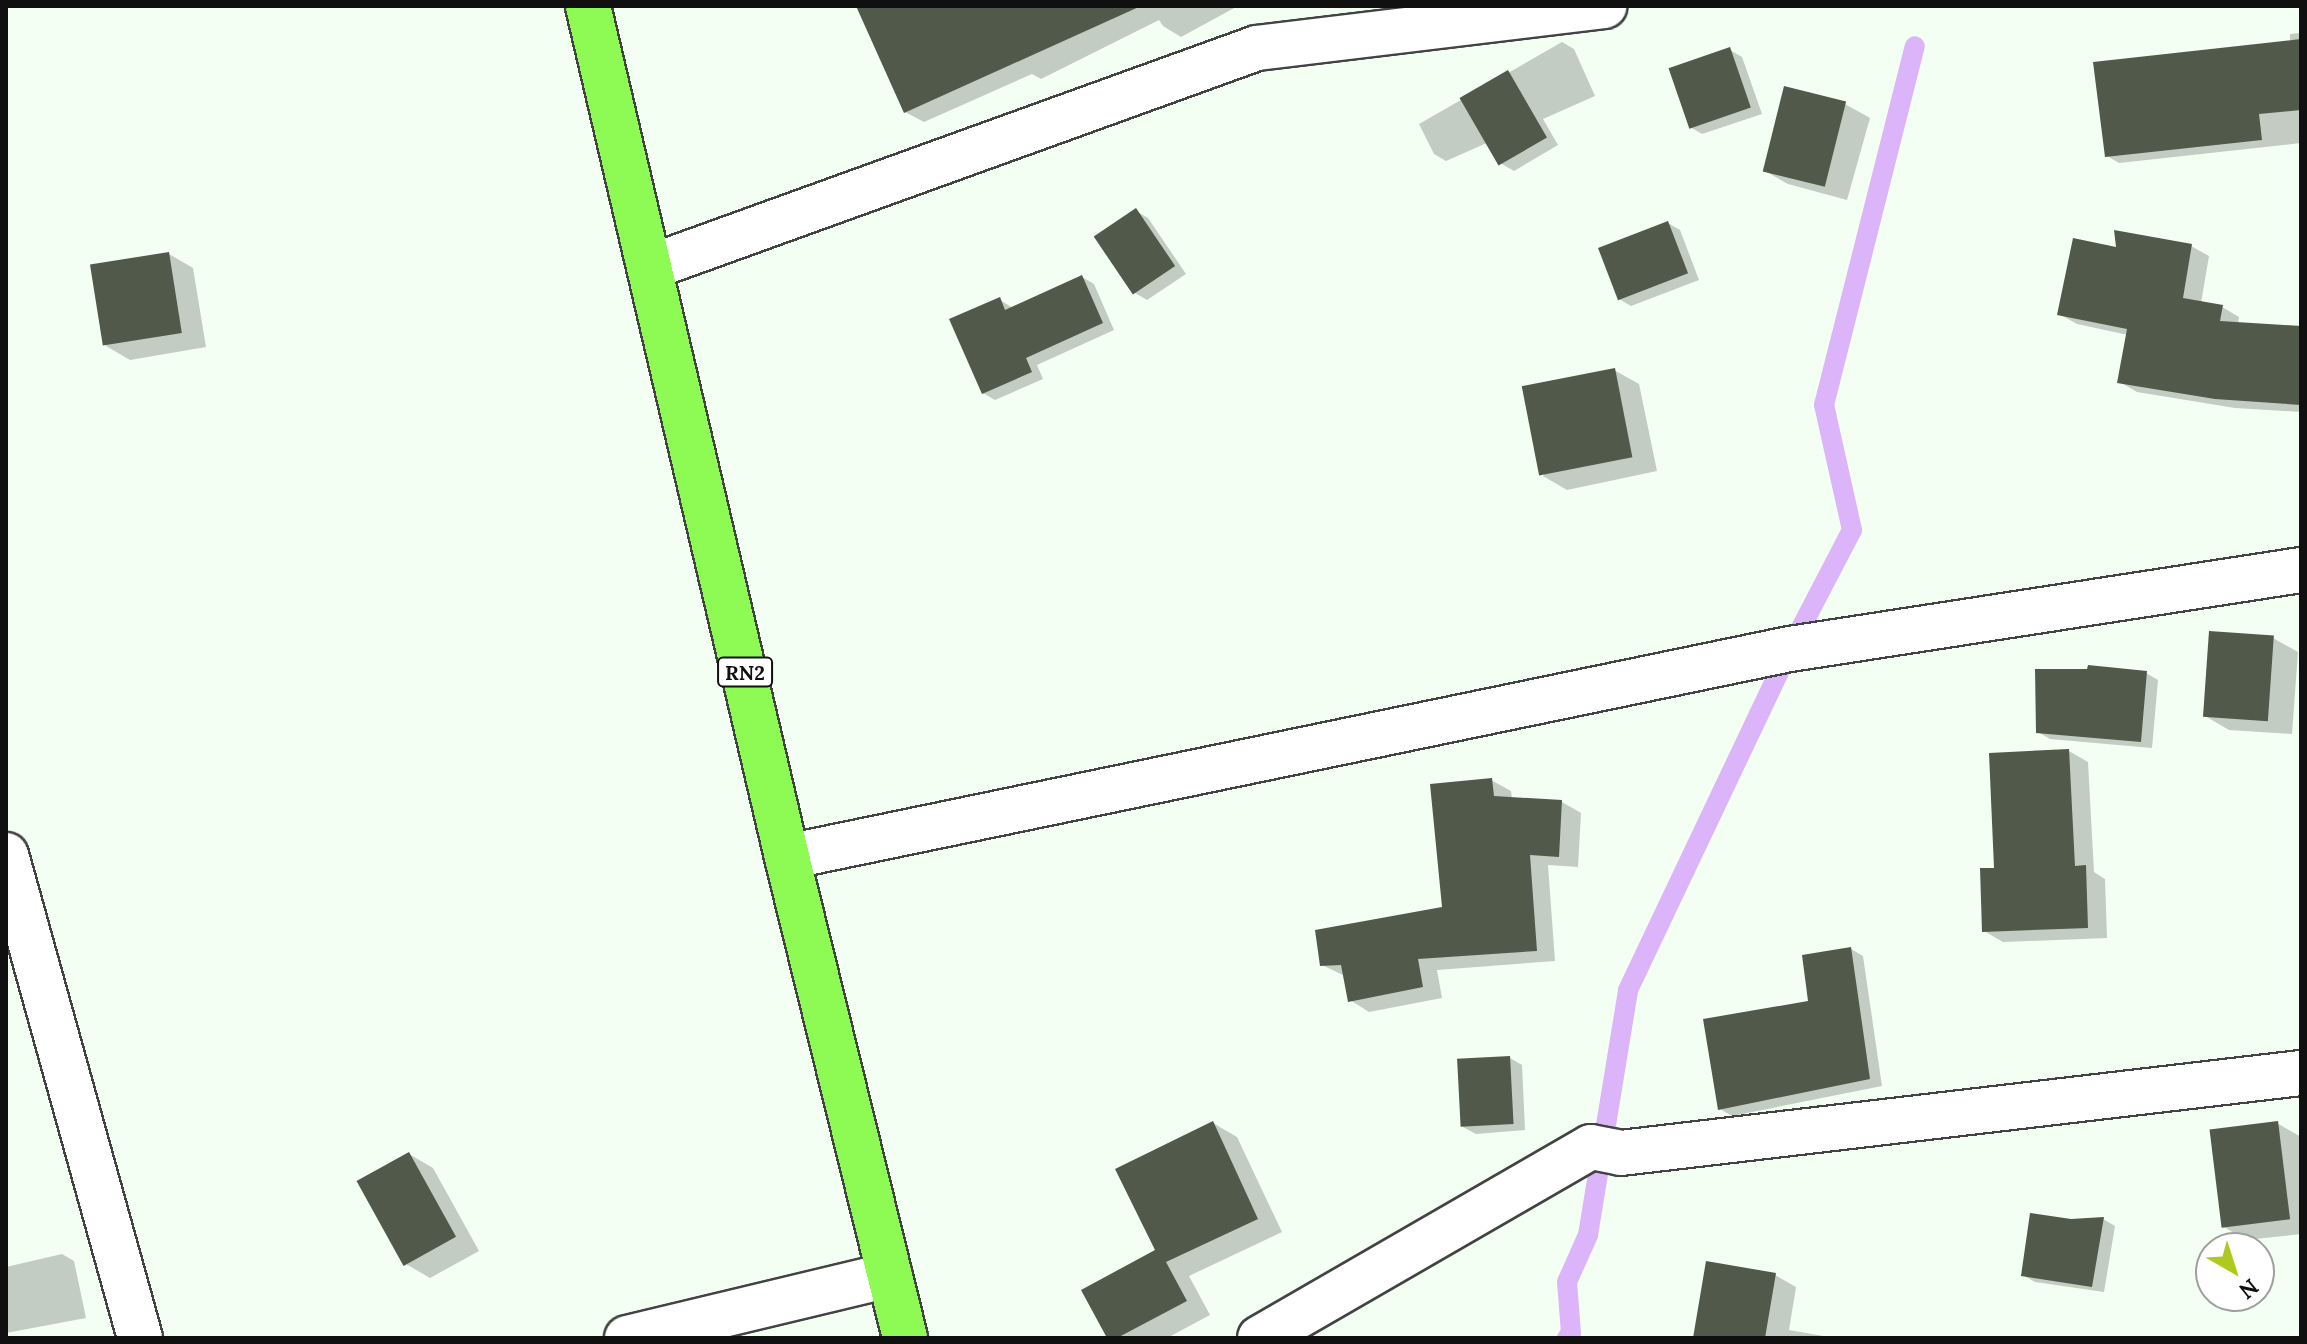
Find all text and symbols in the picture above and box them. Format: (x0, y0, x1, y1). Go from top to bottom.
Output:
road number: RN2 (717, 656, 773, 688)
north arrow (2195, 1232, 2275, 1312)
text: N (2233, 1273, 2264, 1305)

